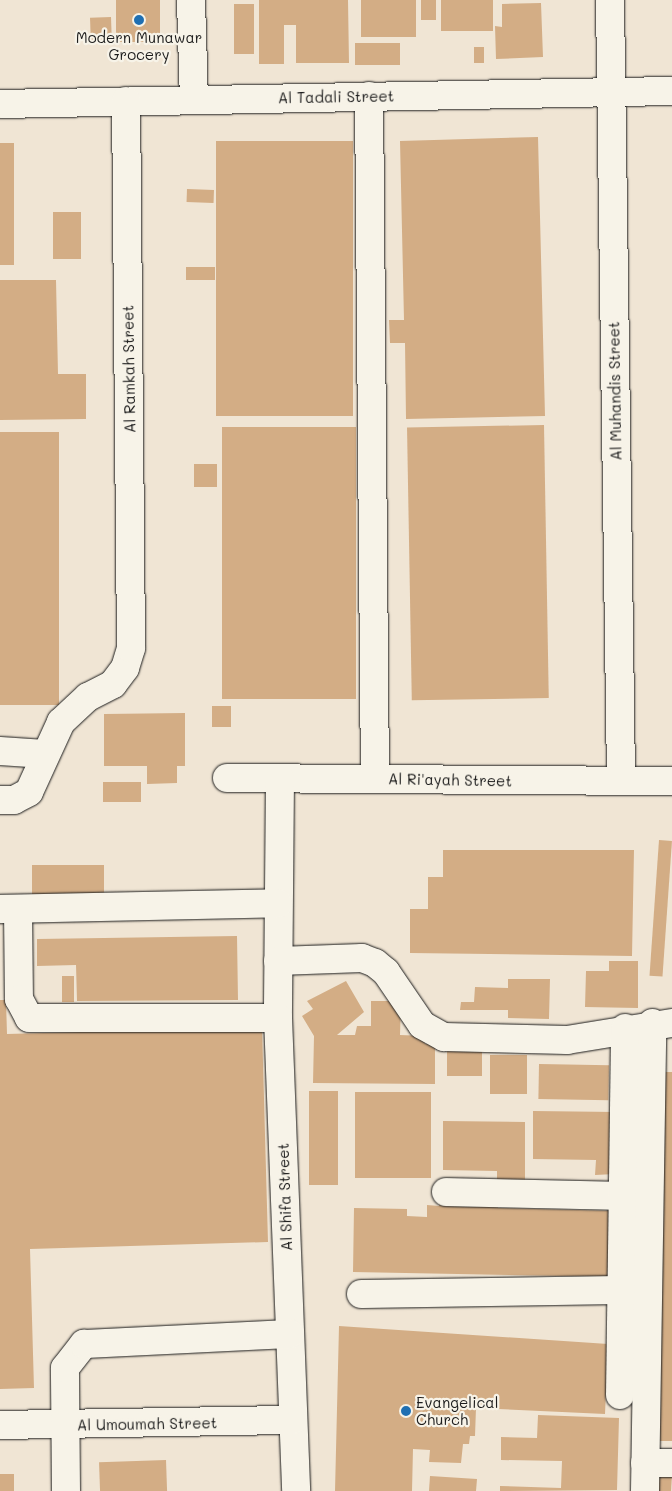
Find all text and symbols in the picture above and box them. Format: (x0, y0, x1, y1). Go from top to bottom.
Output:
marker: Modern Munawar Grocery (133, 14, 145, 26)
place label: Modern Munawar Grocery (76, 28, 202, 63)
street label: Al Tadali Street (278, 87, 394, 107)
street label: Al Ramkah Street (119, 305, 139, 433)
street label: Al Muhandis Street (605, 321, 625, 461)
street label: Al Ri'ayah Street (388, 770, 512, 790)
street label: Al Shifa Street (274, 1143, 296, 1251)
place label: Evangelical Church (416, 1393, 498, 1428)
marker: Evangelical Church (400, 1405, 412, 1417)
street label: Al Umoumah Street (77, 1414, 217, 1434)

